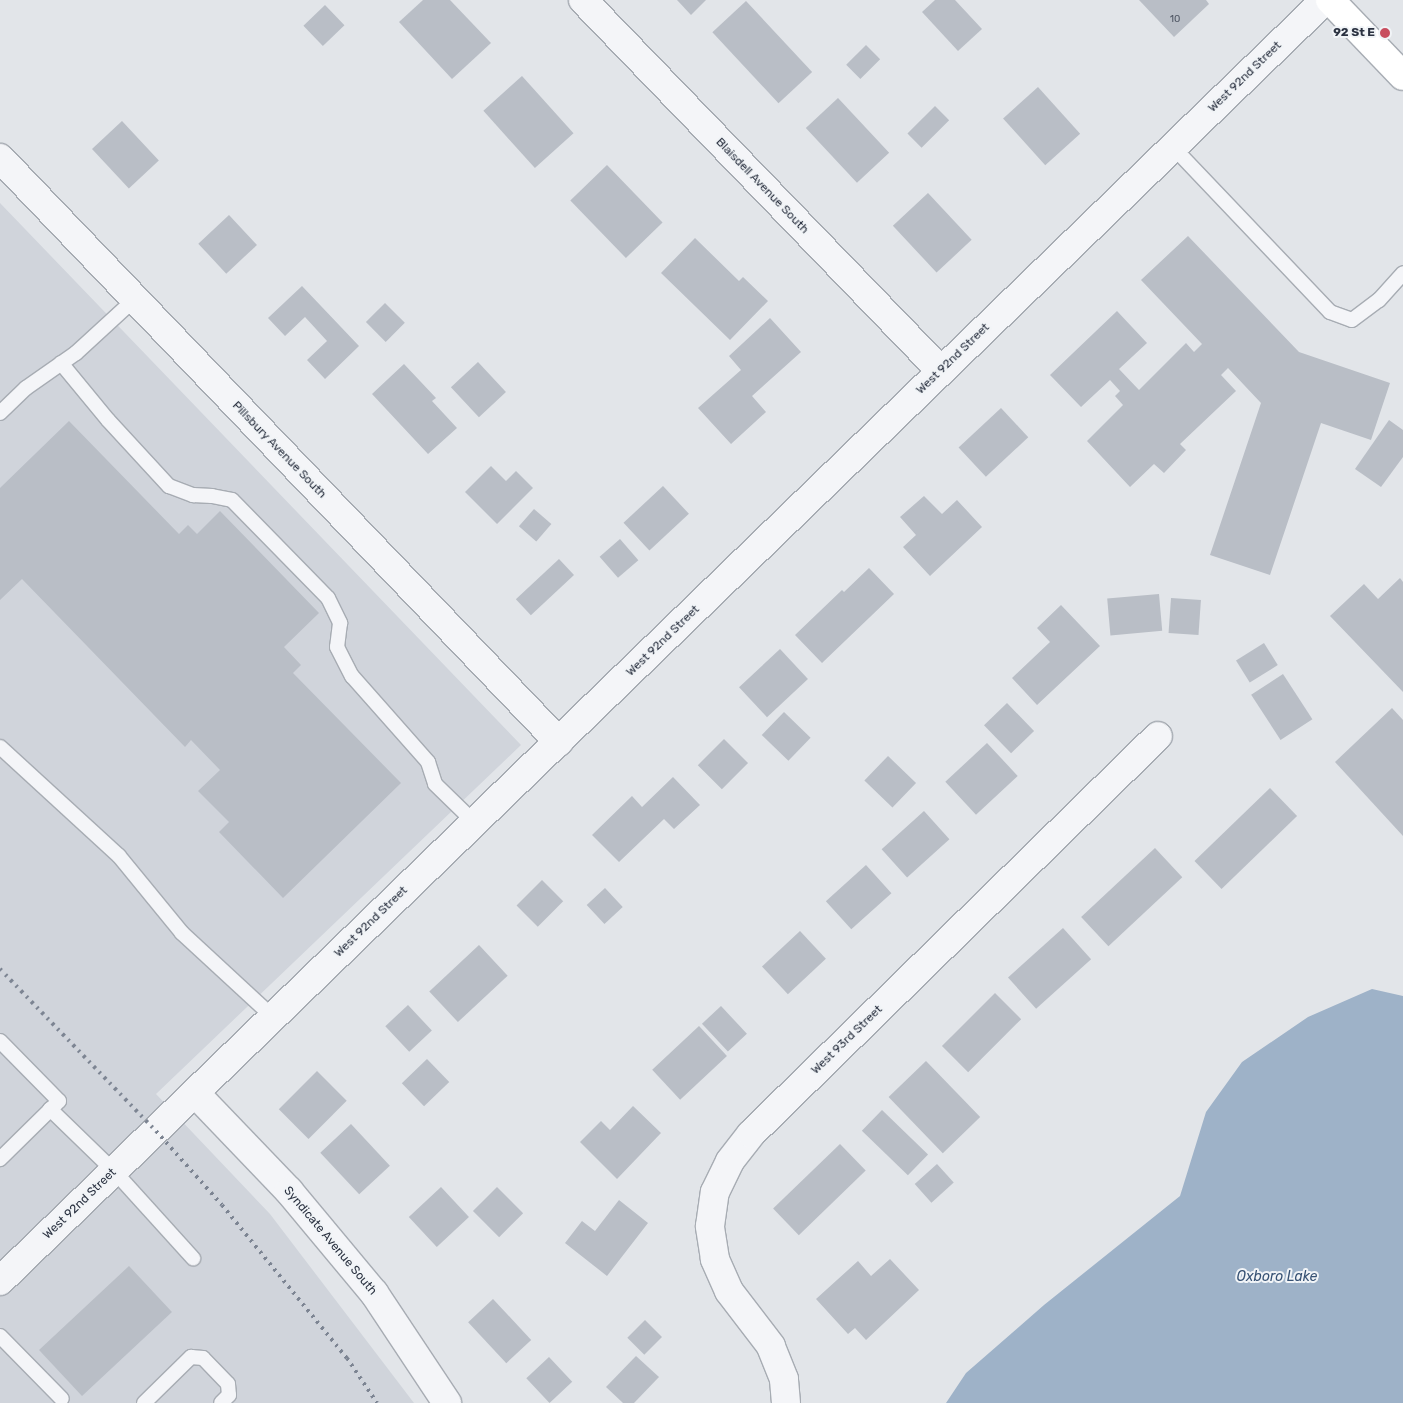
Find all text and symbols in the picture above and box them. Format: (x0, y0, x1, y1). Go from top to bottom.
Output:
house number: 10 (1170, 14, 1180, 26)
place label: 92 St E (1333, 26, 1375, 40)
marker: 92 St E (1379, 27, 1391, 39)
street label: West 92nd Street (1205, 38, 1285, 116)
street label: Blaisdell Avenue South (712, 135, 812, 237)
street label: West 92nd Street (913, 320, 993, 398)
street label: Pillsbury Avenue South (229, 398, 329, 502)
street label: West 92nd Street (623, 602, 703, 680)
street label: West 92nd Street (331, 883, 411, 961)
street label: West 93rd Street (808, 1002, 886, 1078)
street label: West 92nd Street (40, 1165, 120, 1243)
street label: Syndicate Avenue South (280, 1184, 380, 1298)
water label: Oxboro Lake (1237, 1269, 1317, 1285)

